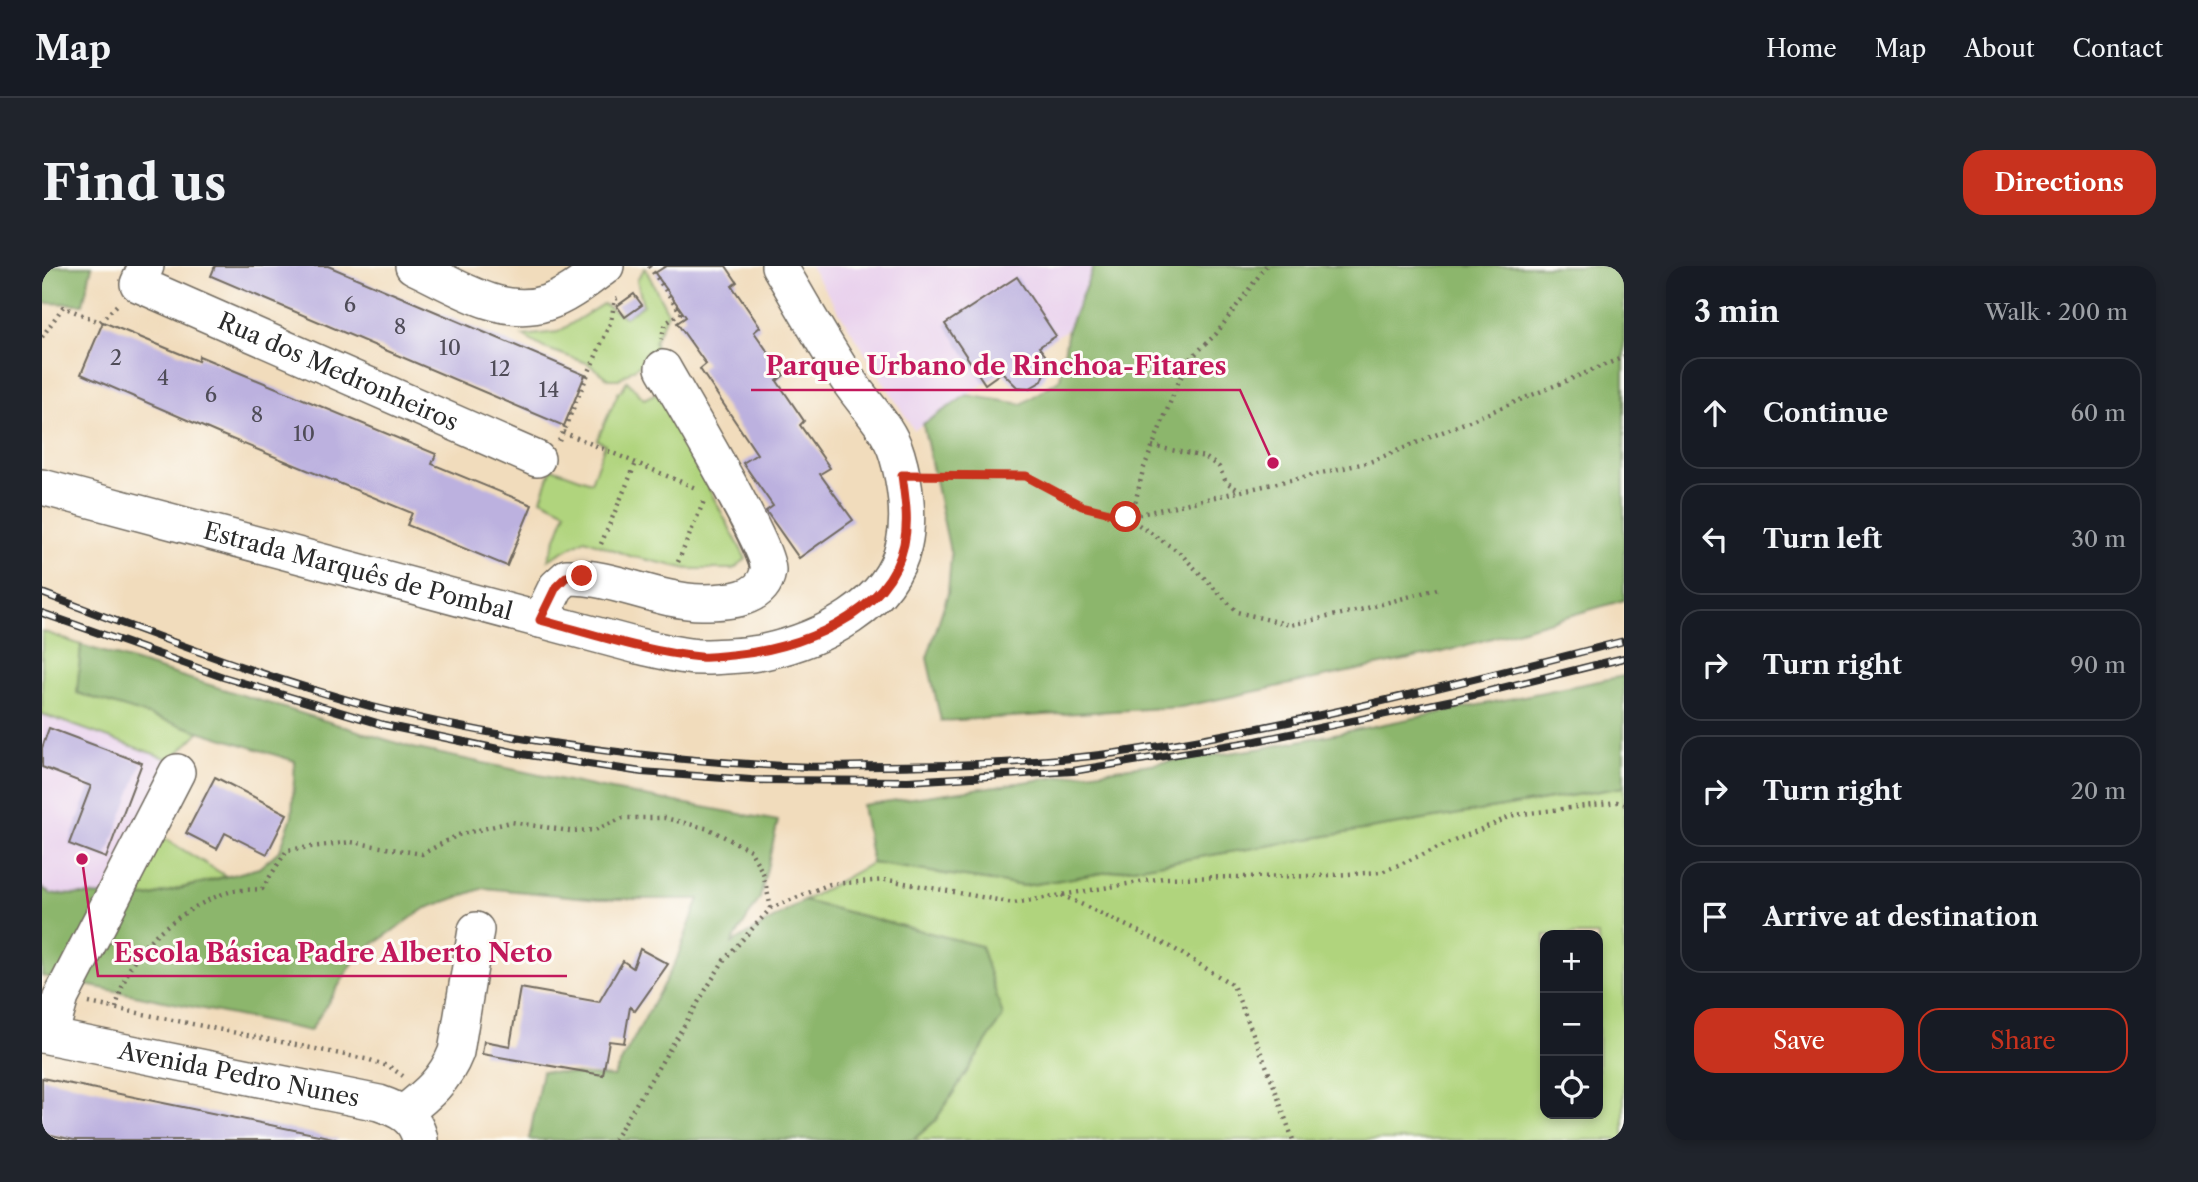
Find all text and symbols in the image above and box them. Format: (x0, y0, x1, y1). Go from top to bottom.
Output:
text: Map (35, 28, 111, 69)
text: Home (1766, 34, 1837, 63)
text: Map (1875, 34, 1926, 63)
text: About (1964, 34, 2035, 63)
text: Contact (2073, 34, 2163, 63)
button: Directions (1963, 150, 2156, 215)
text: Find us (42, 152, 226, 213)
house number: 6 (344, 292, 356, 317)
text: 3 min (1694, 293, 1780, 330)
text: Walk · 200 m (1984, 298, 2128, 326)
street label: Rua dos Medronheiros (213, 306, 463, 437)
house number: 8 (394, 314, 406, 339)
house number: 10 (439, 335, 461, 360)
callout: Parque Urbano de Rinchoa-Fitares (751, 343, 1240, 390)
house number: 2 (110, 345, 122, 370)
text: Parque Urbano de Rinchoa-Fitares (766, 350, 1226, 382)
house number: 12 (490, 356, 510, 381)
house number: 4 (157, 365, 169, 390)
house number: 14 (539, 377, 559, 402)
house number: 6 (205, 382, 217, 407)
icon: ahead (1696, 394, 1734, 432)
text: Continue (1763, 397, 1888, 429)
text: 60 m (2070, 399, 2126, 427)
house number: 8 (251, 402, 263, 427)
house number: 10 (293, 421, 315, 446)
route start (1110, 501, 1141, 532)
street label: Estrada Marquês de Pombal (200, 516, 516, 626)
icon: left (1696, 520, 1734, 558)
text: Turn left (1763, 523, 1882, 555)
text: 30 m (2071, 525, 2126, 553)
route end (566, 560, 597, 591)
icon: right (1696, 646, 1734, 684)
text: Turn right (1763, 649, 1902, 681)
text: 90 m (2070, 651, 2126, 679)
icon: right (1696, 772, 1734, 810)
text: Turn right (1763, 775, 1902, 807)
text: 20 m (2071, 777, 2126, 805)
icon: arrive (1696, 898, 1734, 936)
text: Arrive at destination (1763, 901, 2038, 933)
callout: Escola Básica Padre Alberto Neto (98, 929, 567, 976)
map controls (1540, 930, 1603, 1119)
button: + (1540, 930, 1603, 993)
text: Escola Básica Padre Alberto Neto (114, 937, 553, 969)
button: − (1540, 993, 1603, 1056)
button: Save (1694, 1008, 1904, 1073)
button: Share (1918, 1008, 2128, 1073)
street label: Avenida Pedro Nunes (115, 1036, 362, 1113)
button: locate (1540, 1056, 1603, 1119)

